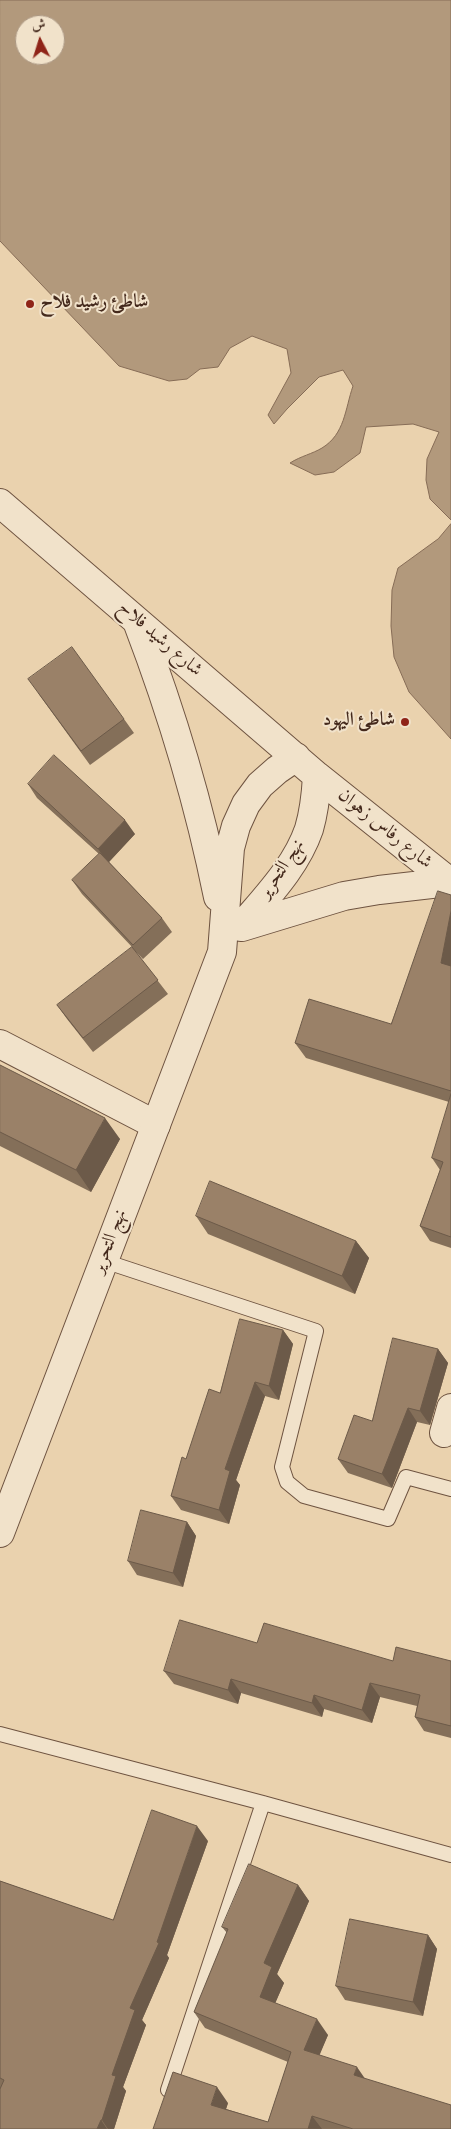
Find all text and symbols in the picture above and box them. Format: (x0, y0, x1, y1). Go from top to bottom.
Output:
north arrow (15, 15, 65, 65)
text: ش (31, 15, 47, 37)
place label: شاطئ رشيد فلاح (40, 293, 148, 315)
marker: شاطئ رشيد فلاح (24, 298, 36, 310)
street label: شارع رشيد فلاح (112, 597, 206, 683)
place label: شاطئ اليهود (323, 711, 395, 733)
marker: شاطئ اليهود (399, 716, 411, 728)
street label: شارع رفاس زهوان (332, 785, 436, 875)
street label: نهج التحرير (255, 836, 311, 904)
street label: نهج التحرير (88, 1207, 134, 1277)

